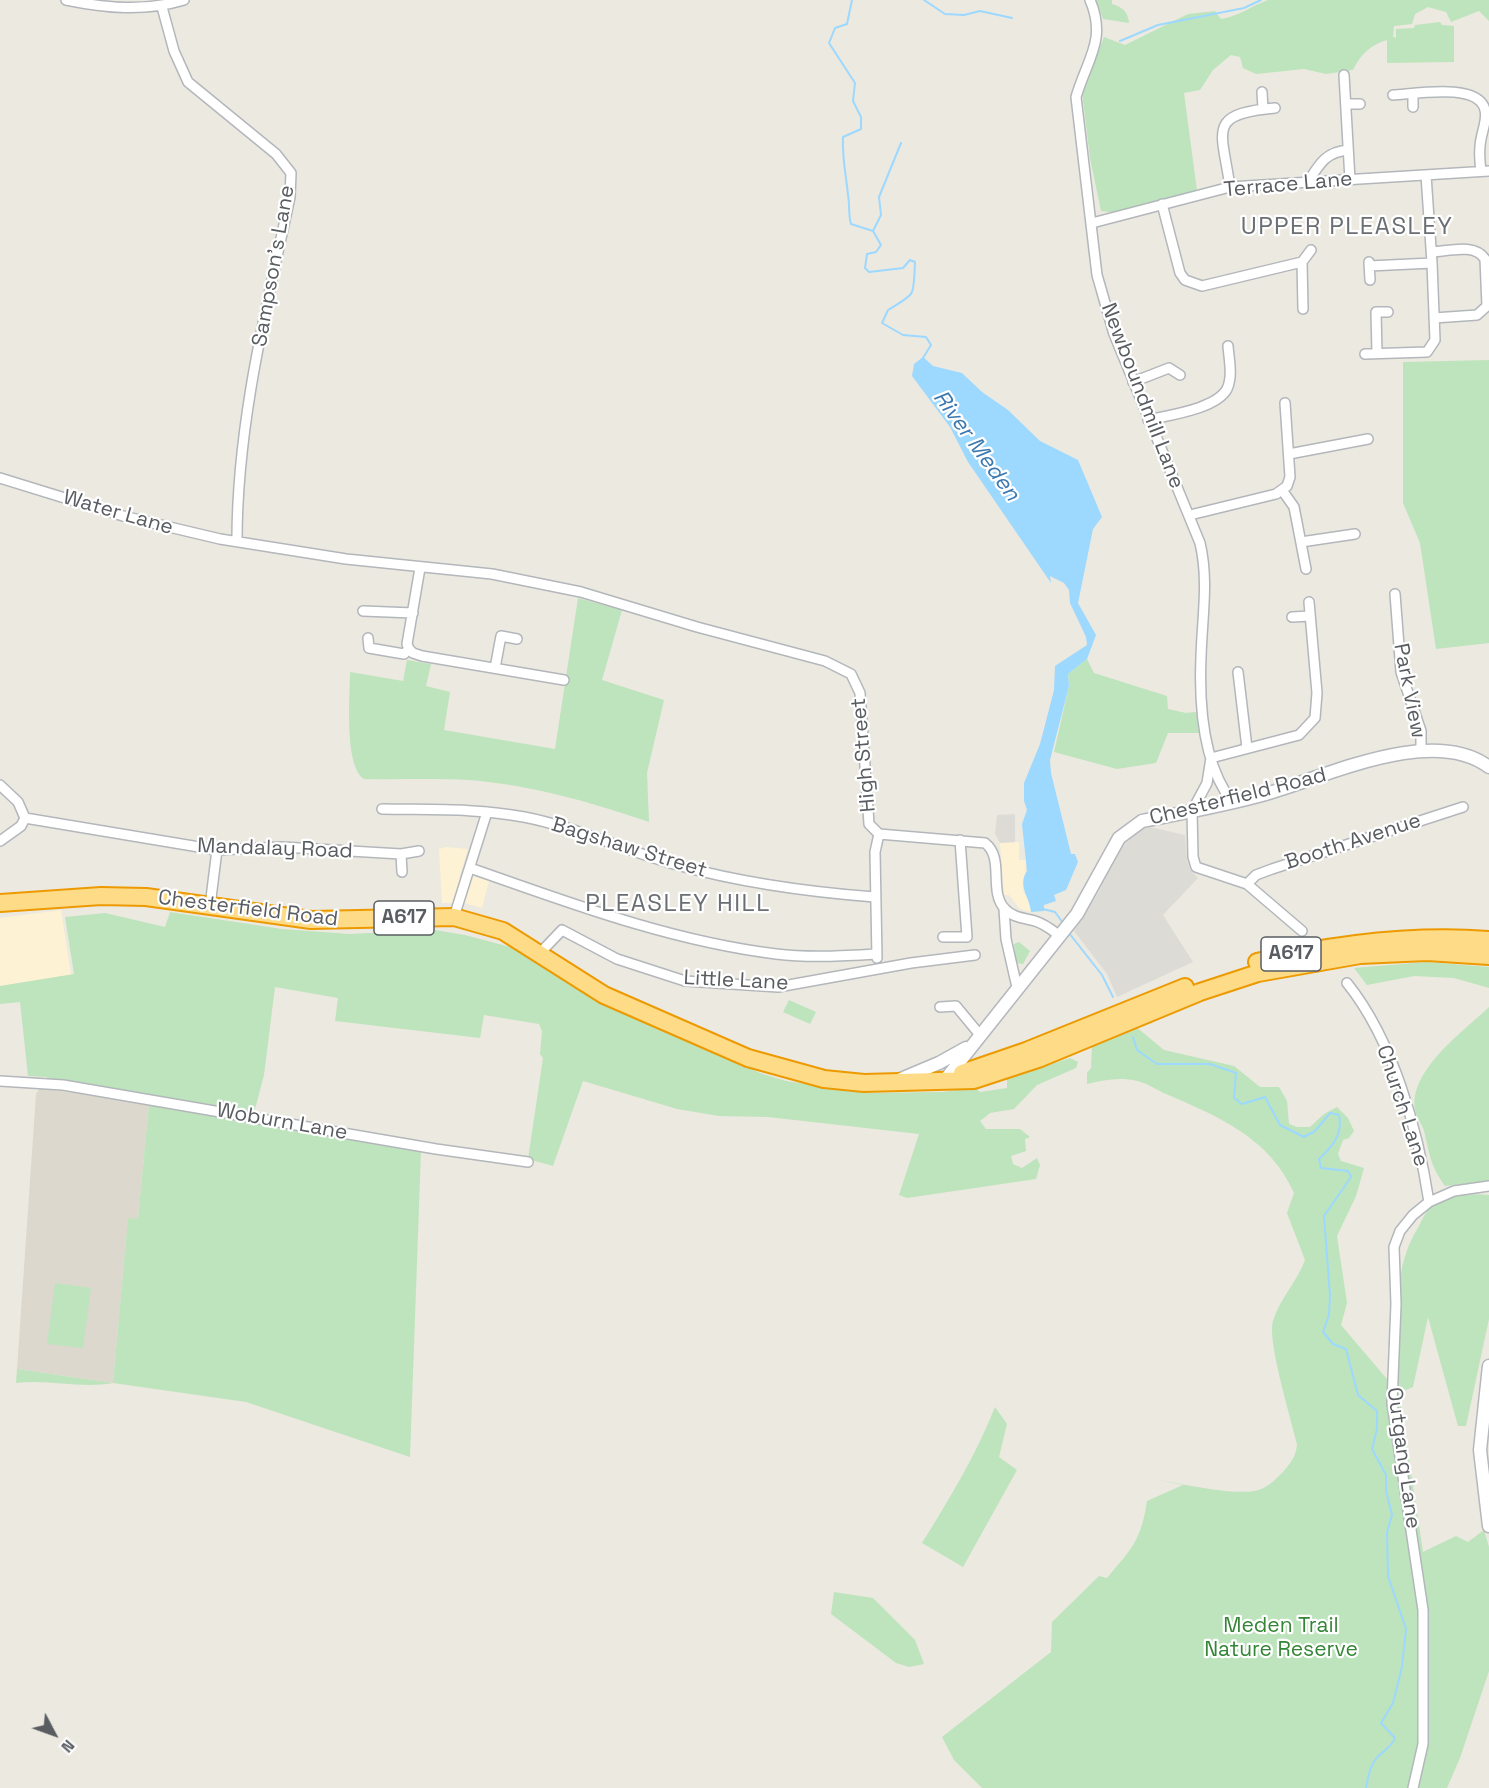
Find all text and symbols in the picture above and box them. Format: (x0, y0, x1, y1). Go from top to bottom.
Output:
street label: Terrace Lane (1223, 167, 1353, 203)
street label: Sampson's Lane (247, 183, 301, 349)
district label: UPPER PLEASLEY (1241, 213, 1453, 241)
street label: Newboundmill Lane (1095, 300, 1189, 492)
water label: River Meden (927, 385, 1025, 507)
street label: Water Lane (60, 485, 176, 541)
street label: Park View (1387, 641, 1431, 741)
street label: High Street (846, 697, 882, 813)
street label: Chesterfield Road (1147, 763, 1329, 831)
street label: Booth Avenue (1282, 808, 1424, 876)
street label: Bagshaw Street (548, 812, 710, 884)
street label: Mandalay Road (197, 834, 353, 864)
street label: Chesterfield Road (157, 885, 339, 933)
district label: PLEASLEY HILL (585, 890, 771, 918)
road number: A617 (374, 901, 434, 935)
road number: A617 (1261, 937, 1321, 971)
street label: Little Lane (683, 966, 789, 996)
street label: Church Lane (1371, 1042, 1433, 1170)
street label: Woburn Lane (215, 1098, 349, 1146)
street label: Outgang Lane (1381, 1386, 1425, 1530)
park label: Meden Trail Nature Reserve (1204, 1613, 1358, 1663)
north arrow (24, 1704, 84, 1764)
text: N (57, 1735, 79, 1757)

